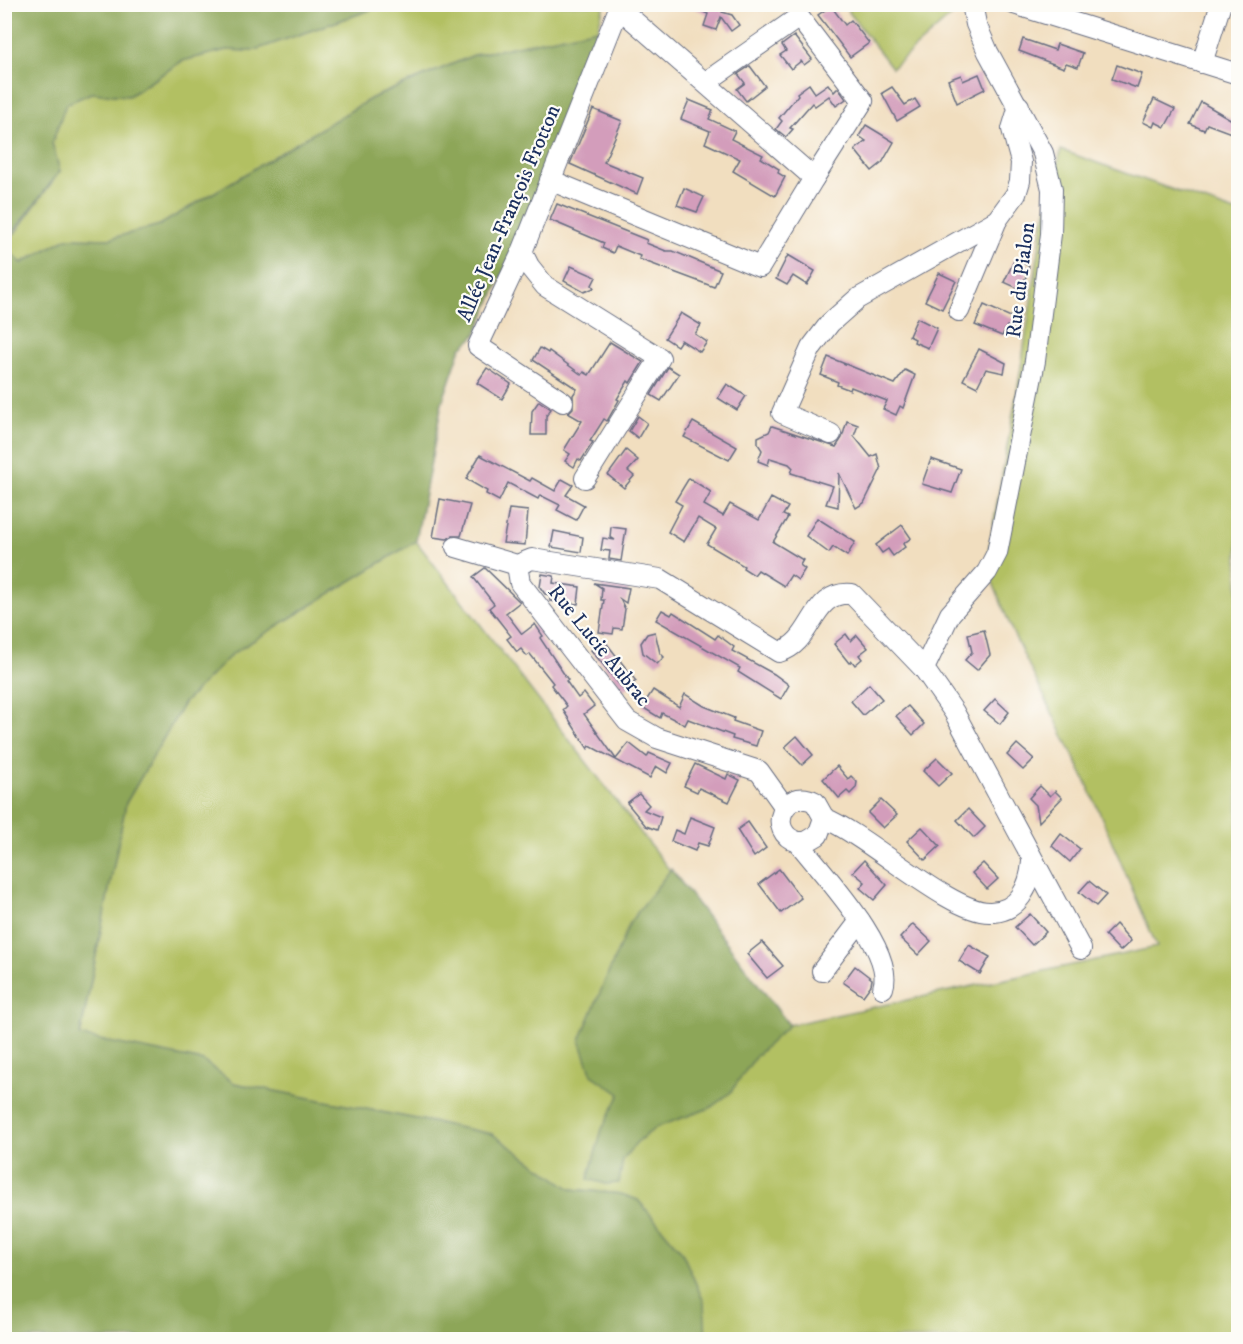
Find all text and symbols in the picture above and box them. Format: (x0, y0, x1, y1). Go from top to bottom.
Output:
street label: Allée Jean-François Frotton (451, 101, 566, 326)
street label: Rue du Pialon (1001, 221, 1041, 339)
street label: Rue Lucie Aubrac (542, 579, 656, 712)

